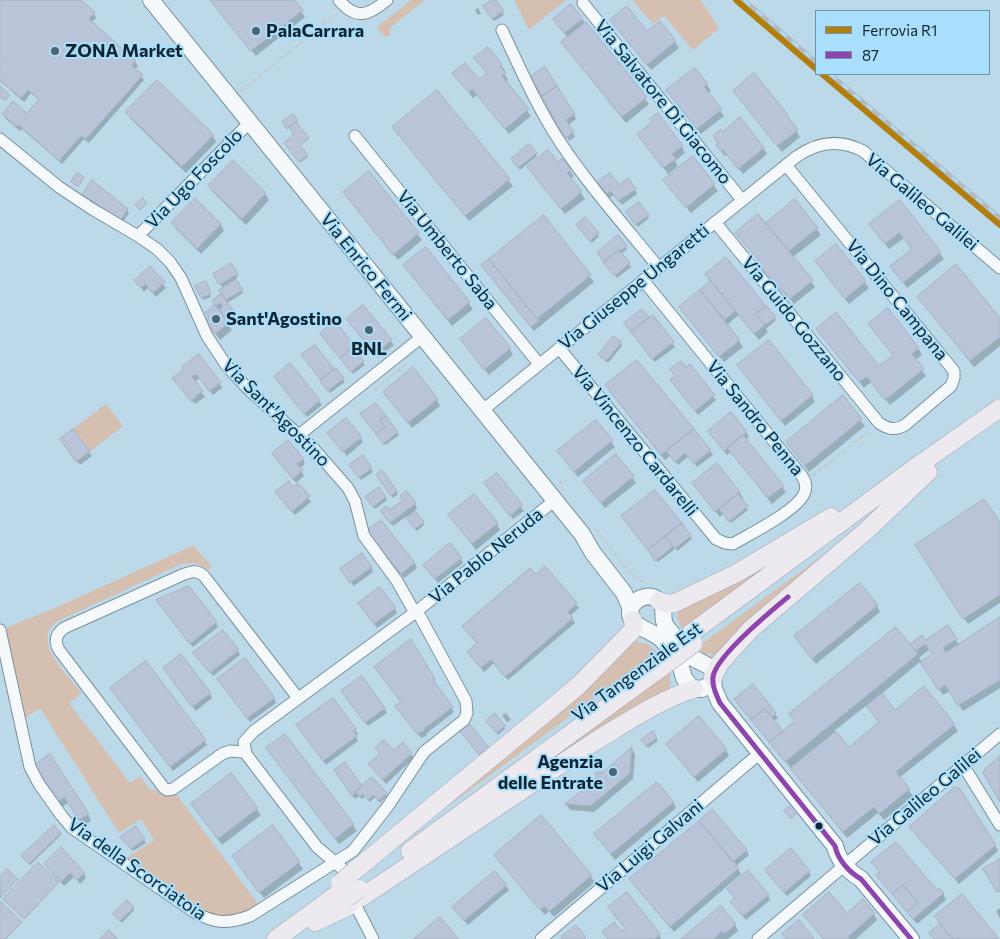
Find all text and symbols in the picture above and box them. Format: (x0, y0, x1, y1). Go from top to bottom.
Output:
legend (815, 10, 990, 75)
street label: Via Salvatore Di Giacomo (590, 15, 736, 189)
place label: PalaCarrara (266, 20, 364, 42)
text: Ferrovia R1 (862, 21, 937, 39)
marker: PalaCarrara (250, 25, 262, 37)
place label: ZONA Market (65, 40, 183, 62)
marker: ZONA Market (49, 45, 61, 57)
text: 87 (862, 46, 879, 64)
street label: Via Ugo Foscolo (141, 125, 247, 233)
street label: Via Galileo Galilei (861, 149, 983, 255)
street label: Via Umberto Saba (392, 186, 502, 314)
street label: Via Enrico Fermi (316, 209, 416, 325)
street label: Via Giuseppe Ungaretti (554, 220, 714, 354)
street label: Via Dino Campana (842, 235, 952, 365)
street label: Via Guido Gozzano (737, 252, 851, 386)
place label: Sant'Agostino (226, 308, 342, 330)
marker: Sant'Agostino (210, 313, 222, 325)
marker: BNL (363, 324, 375, 336)
place label: BNL (351, 338, 387, 360)
street label: Via Sant'Agostino (218, 355, 334, 471)
street label: Via Sandro Penna (702, 356, 808, 480)
street label: Via Vincenzo Cardarelli (568, 361, 702, 521)
street label: Via Pablo Neruda (425, 504, 547, 608)
street label: Via Tangenziale Est (568, 618, 706, 726)
street label: Via Galileo Galilei (864, 744, 986, 850)
place label: Agenzia delle Entrate (498, 751, 603, 794)
marker: Agenzia delle Entrate (607, 766, 619, 778)
street label: Via Luigi Galvani (592, 795, 708, 897)
street label: Via della Scorciatoia (64, 813, 210, 925)
unlabelled marker (814, 821, 824, 831)

